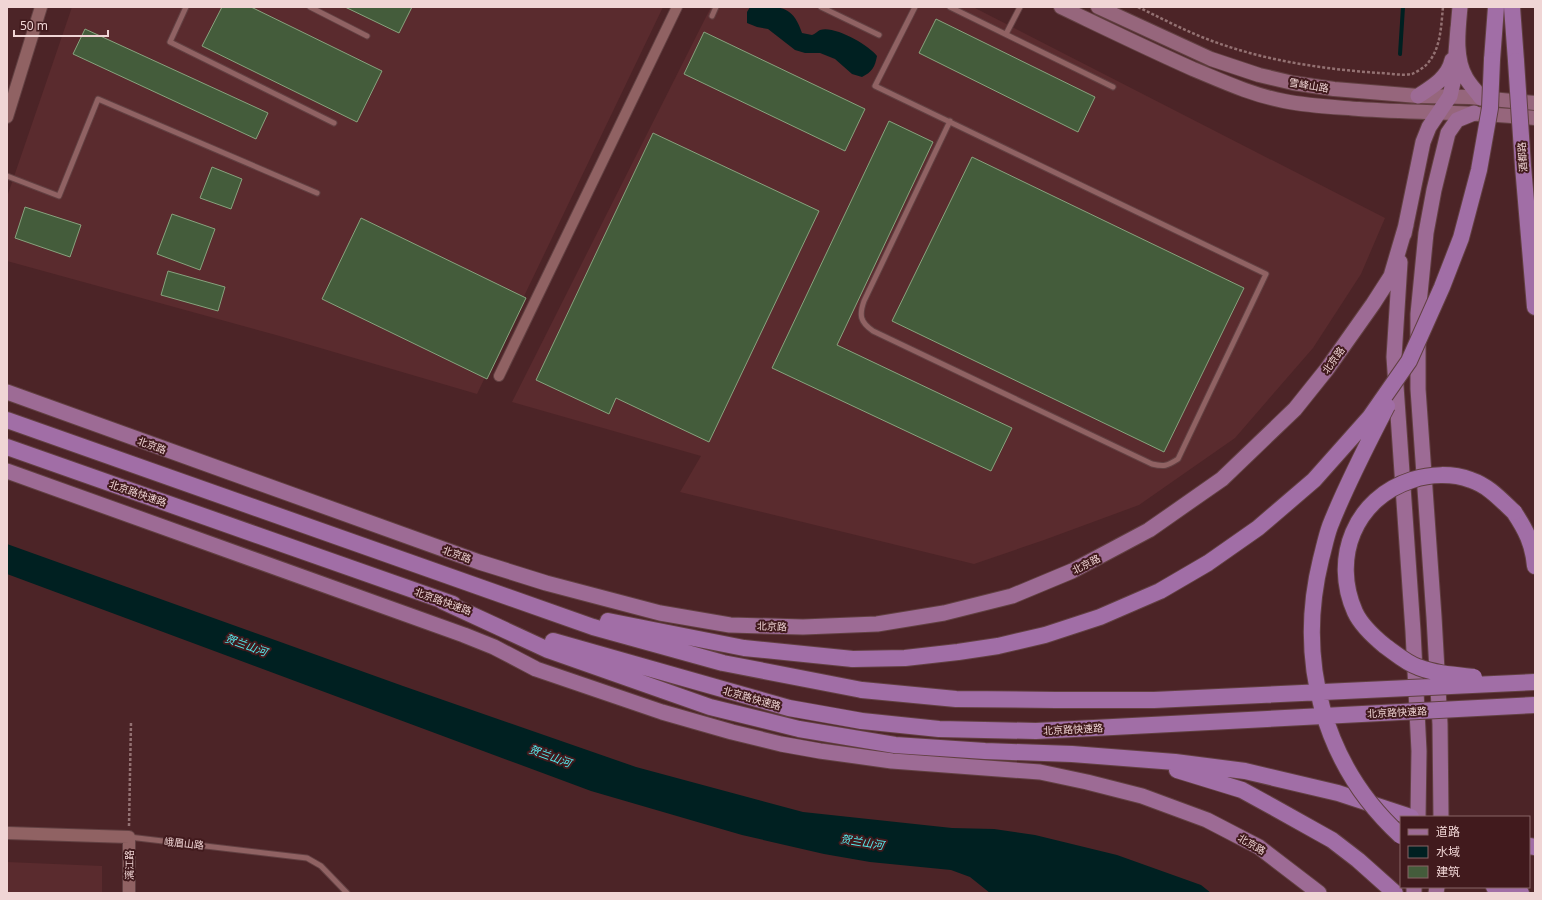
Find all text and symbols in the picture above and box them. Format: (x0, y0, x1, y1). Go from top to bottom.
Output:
scale bar (14, 12, 108, 38)
text: 50 m (20, 17, 48, 34)
street label: 雪峰山路 (1288, 75, 1330, 95)
street label: 酒都路 (1514, 142, 1530, 172)
street label: 北京路 (1319, 344, 1347, 376)
street label: 北京路 (136, 433, 168, 457)
street label: 北京路快速路 (107, 477, 169, 509)
street label: 北京路 (441, 542, 473, 566)
street label: 北京路 (1069, 551, 1103, 577)
street label: 北京路快速路 (412, 584, 474, 618)
street label: 北京路 (757, 618, 787, 634)
water label: 贺兰山河 (223, 630, 271, 660)
street label: 北京路快速路 (721, 683, 783, 713)
street label: 北京路快速路 (1367, 703, 1427, 721)
street label: 北京路快速路 (1043, 720, 1103, 738)
water label: 贺兰山河 (527, 741, 575, 771)
legend (1400, 816, 1530, 888)
text: 道路 (1436, 823, 1460, 840)
street label: 北京路 (1236, 830, 1268, 858)
water label: 贺兰山河 (839, 831, 887, 853)
street label: 峨眉山路 (163, 834, 205, 852)
text: 水域 (1436, 843, 1460, 860)
street label: 漓江路 (122, 850, 136, 880)
text: 建筑 (1436, 863, 1460, 880)

